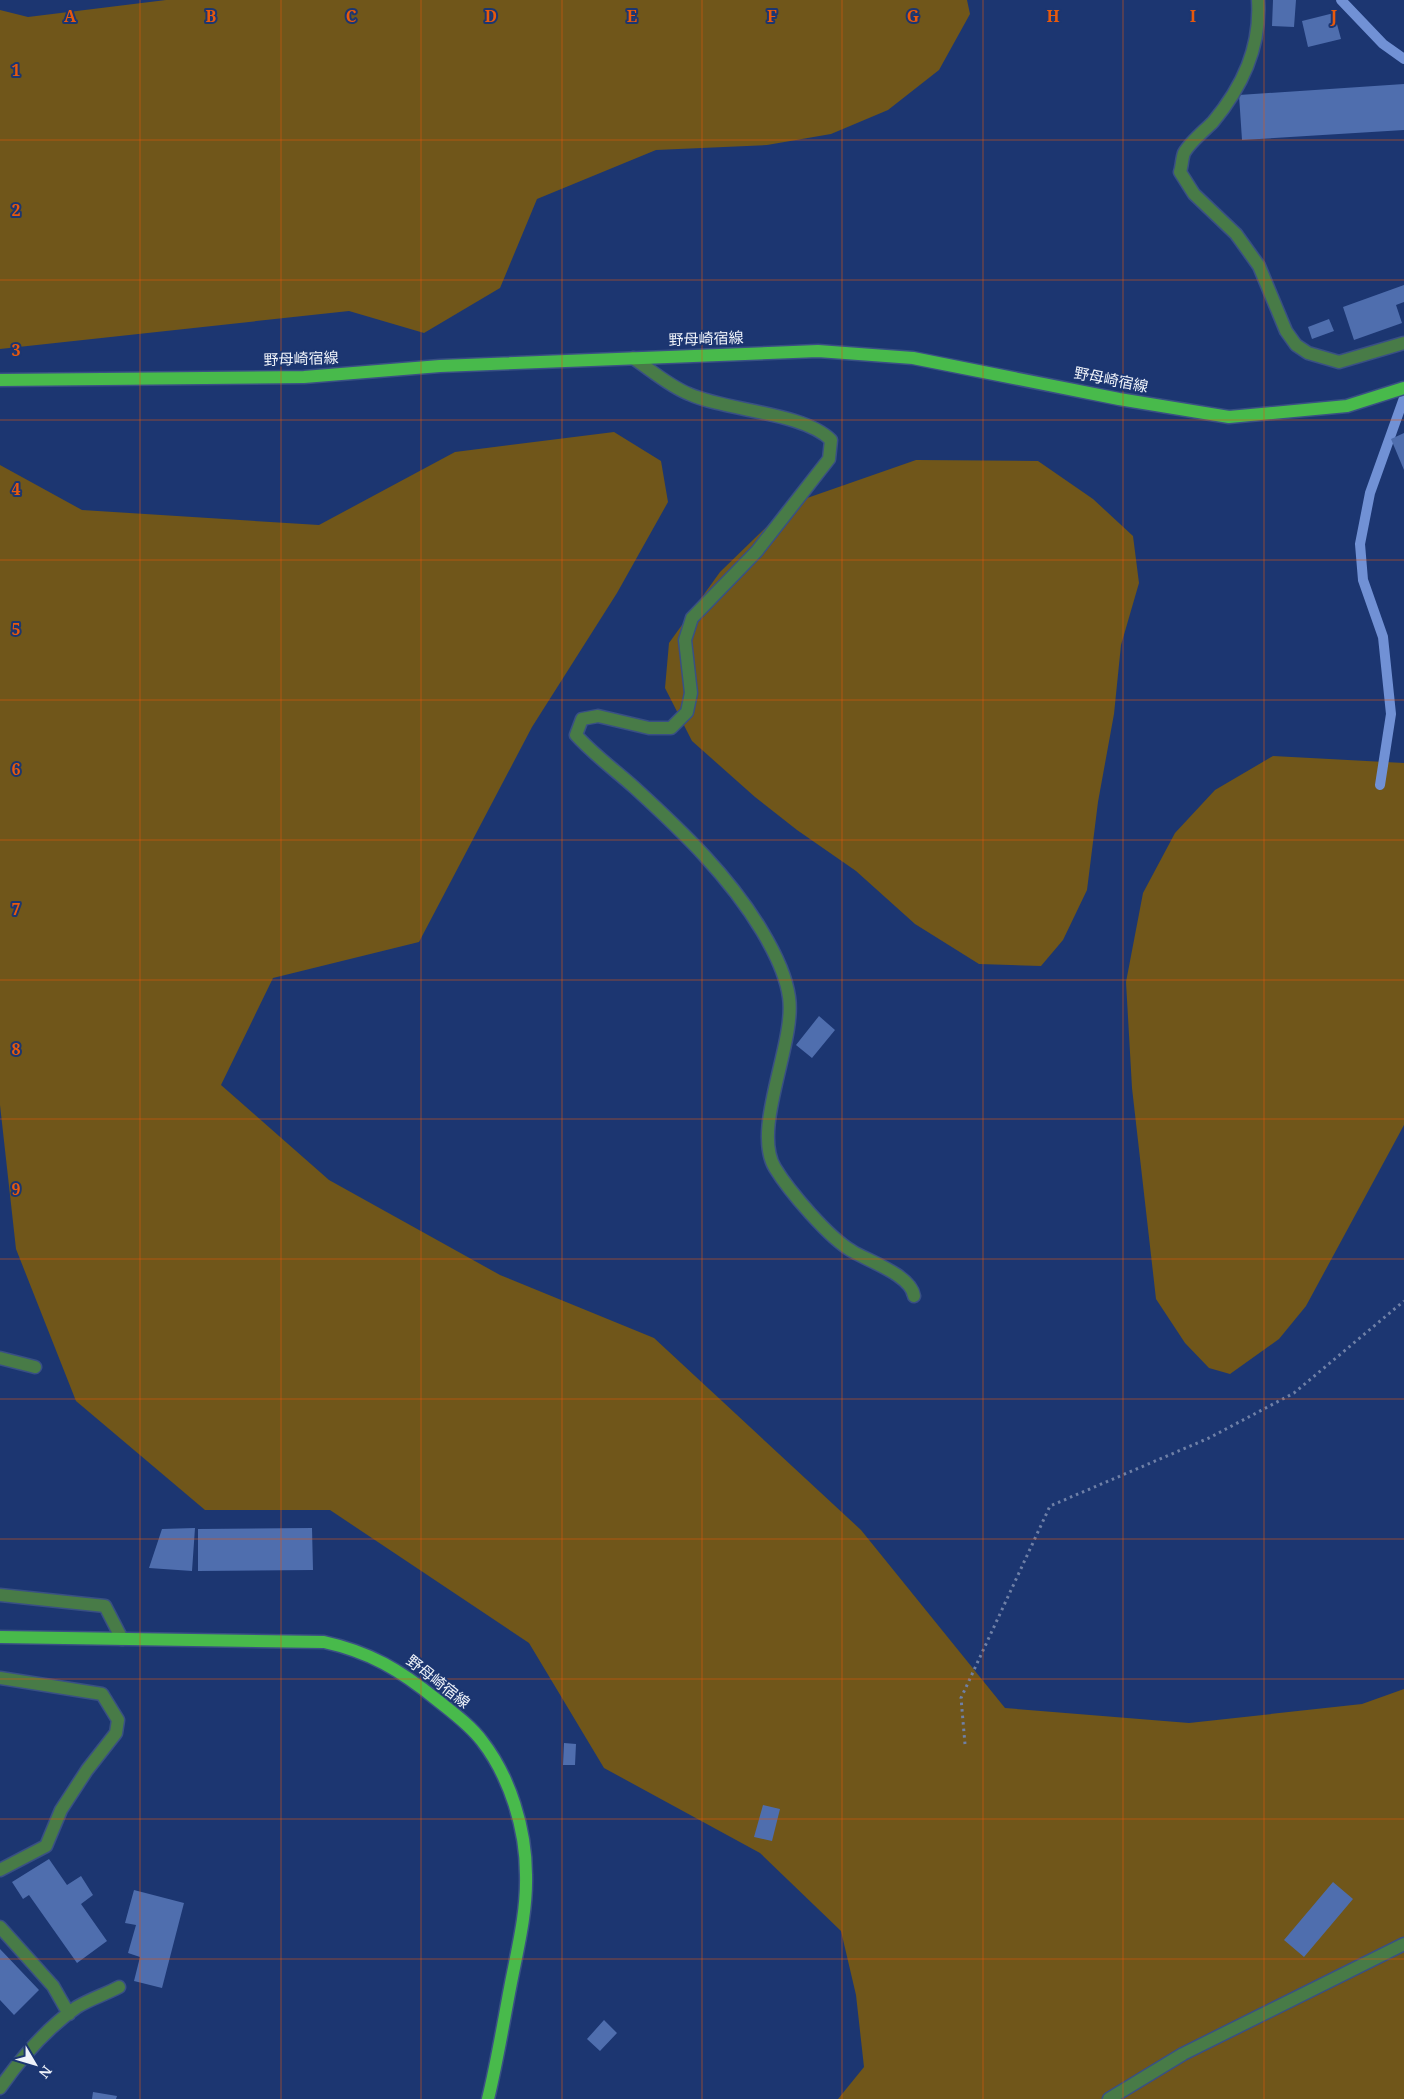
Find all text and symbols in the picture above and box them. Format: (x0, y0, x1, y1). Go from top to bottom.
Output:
text: A (64, 5, 77, 27)
text: B (206, 5, 217, 27)
text: C (346, 5, 357, 27)
text: D (485, 5, 497, 27)
text: E (627, 5, 637, 27)
text: F (767, 5, 777, 27)
text: G (907, 5, 919, 27)
text: H (1046, 5, 1060, 27)
text: I (1190, 5, 1196, 27)
text: J (1330, 5, 1338, 27)
text: 1 (11, 59, 21, 81)
text: 2 (11, 199, 21, 221)
street label: 野母崎宿線 (668, 327, 744, 349)
text: 3 (11, 339, 21, 361)
street label: 野母崎宿線 (263, 347, 339, 369)
street label: 野母崎宿線 (1072, 362, 1150, 396)
text: 4 (11, 478, 21, 500)
text: 5 (11, 618, 21, 640)
text: 6 (11, 758, 21, 780)
text: 7 (11, 898, 21, 920)
text: 8 (11, 1038, 21, 1060)
text: 9 (11, 1178, 21, 1200)
street label: 野母崎宿線 (403, 1650, 474, 1712)
north arrow (10, 2039, 60, 2089)
text: N (35, 2062, 57, 2083)

